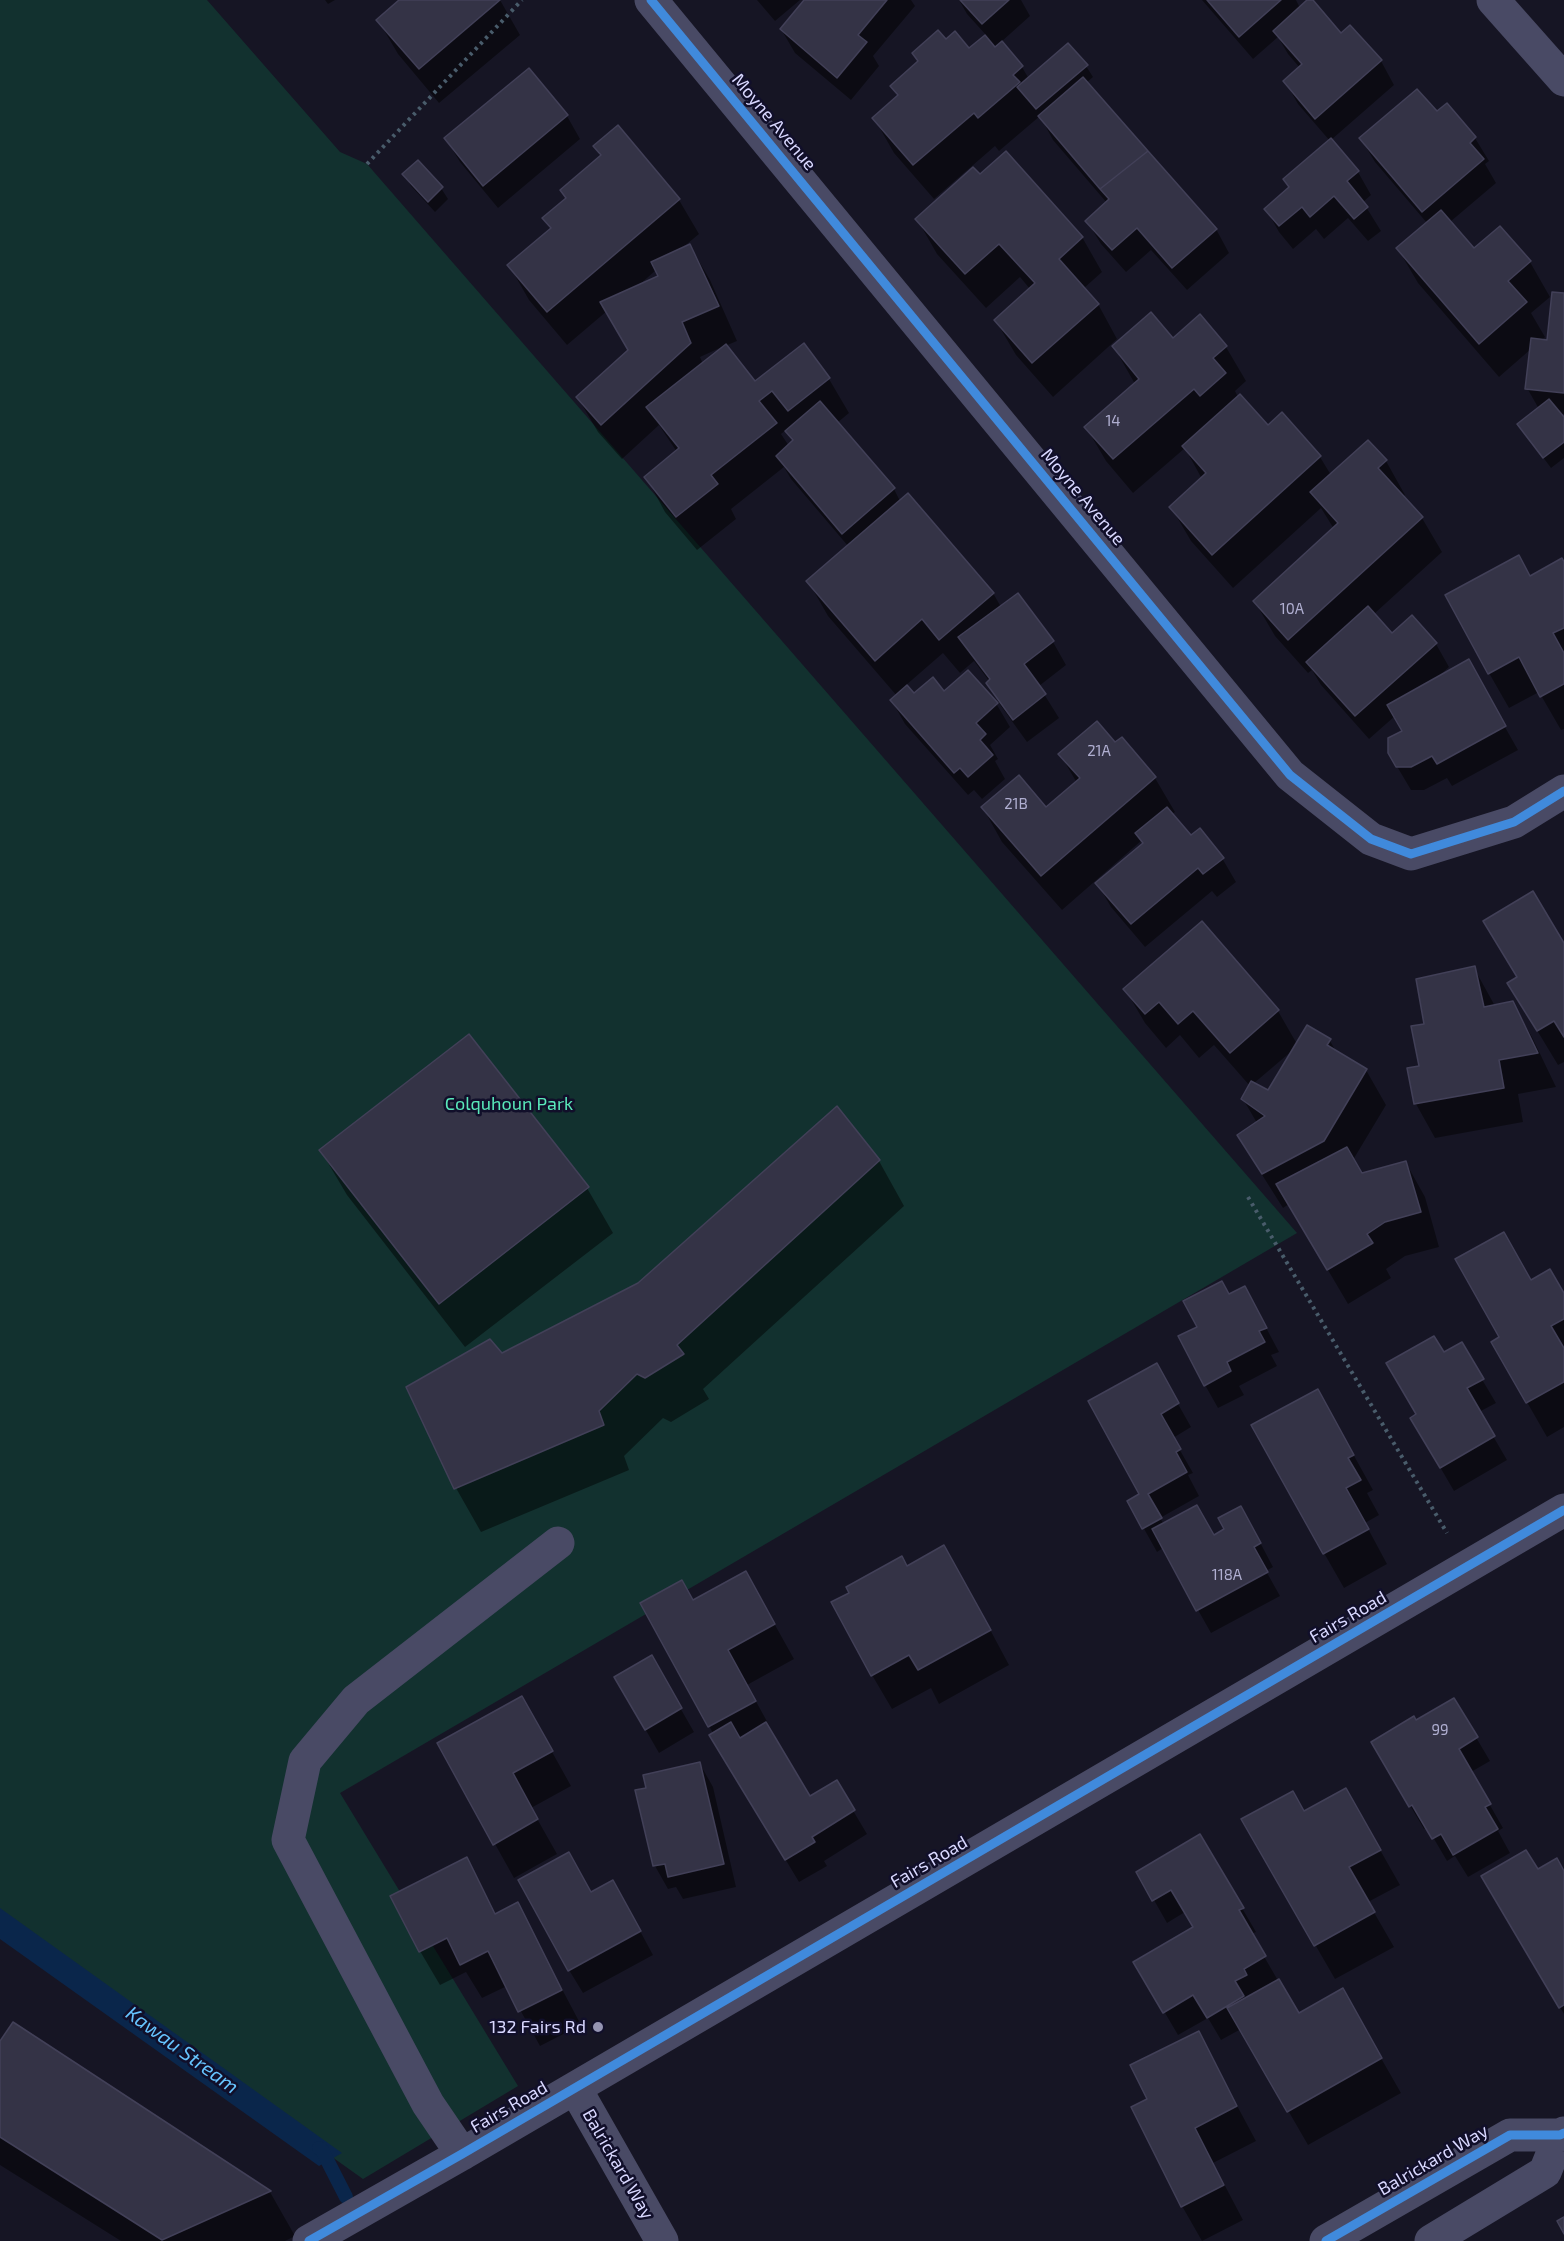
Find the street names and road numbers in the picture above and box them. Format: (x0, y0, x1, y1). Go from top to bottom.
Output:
street label: Moyne Avenue (727, 69, 821, 175)
street label: Moyne Avenue (1036, 444, 1130, 550)
street label: Fairs Road (1306, 1586, 1390, 1648)
street label: Fairs Road (887, 1831, 971, 1893)
street label: Fairs Road (467, 2076, 551, 2138)
street label: Balrickard Way (578, 2105, 658, 2223)
street label: Balrickard Way (1374, 2120, 1492, 2200)

